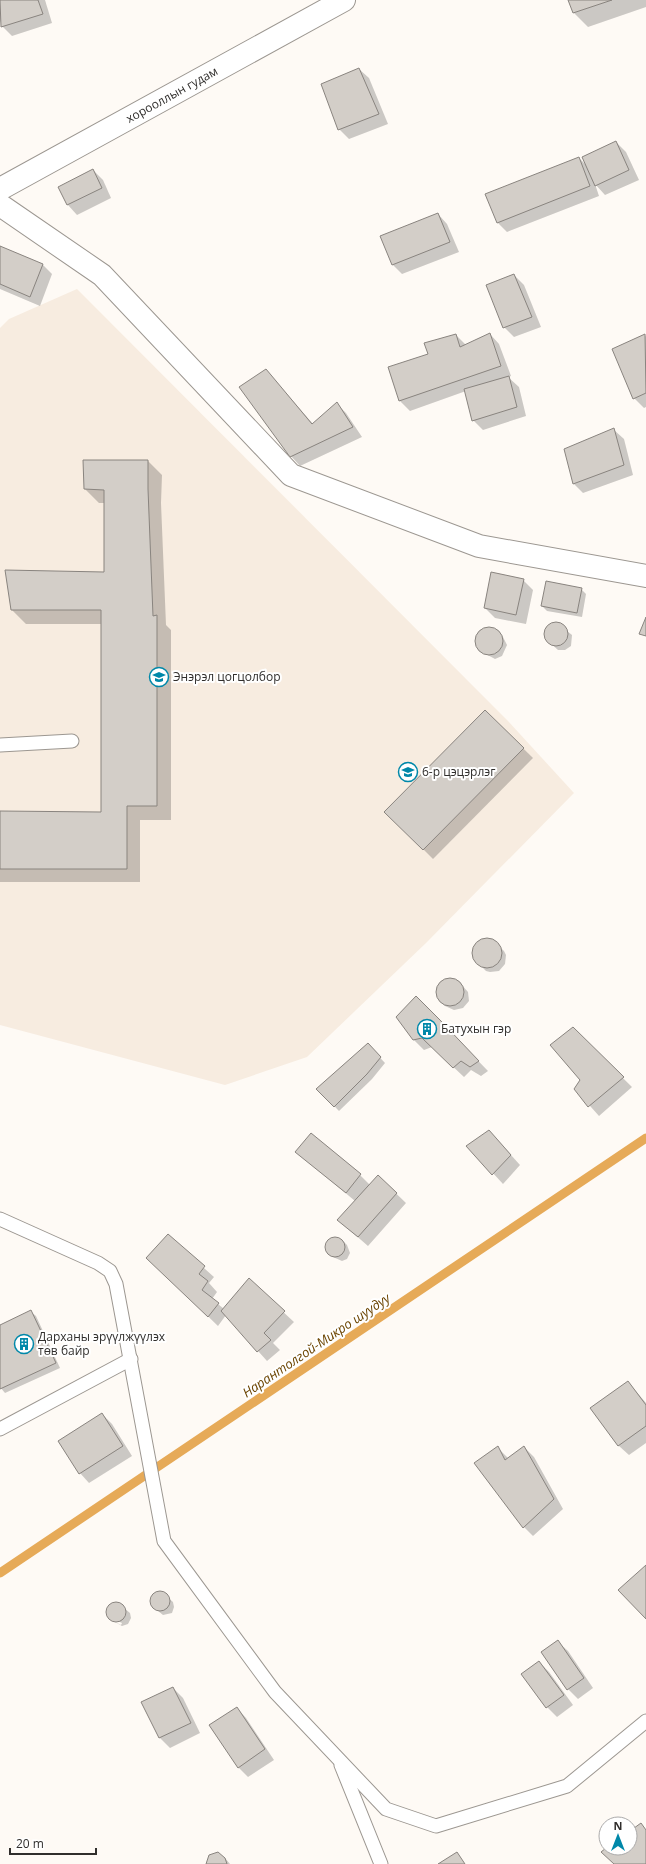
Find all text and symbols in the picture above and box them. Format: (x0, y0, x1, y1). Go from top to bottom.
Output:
street label: хорооллын гудам (123, 62, 221, 127)
school or university icon: Энэрэл цогцолбор (148, 666, 170, 688)
place label: Энэрэл цогцолбор (173, 668, 281, 685)
school or university icon: 6-р цэцэрлэг (397, 761, 419, 783)
place label: 6-р цэцэрлэг (422, 763, 495, 780)
building icon: Батухын гэр (416, 1018, 438, 1040)
place label: Батухын гэр (441, 1020, 511, 1037)
water label: Нарантолгой-Микро шуудуу (239, 1288, 394, 1401)
place label: Дарханы эрүүлжүүлэх төв байр (38, 1328, 166, 1359)
building icon: Дарханы эрүүлжүүлэх төв байр (13, 1333, 35, 1355)
north arrow (598, 1816, 638, 1856)
text: N (614, 1818, 622, 1833)
scale bar (10, 1830, 96, 1856)
text: 20 m (16, 1835, 44, 1852)

